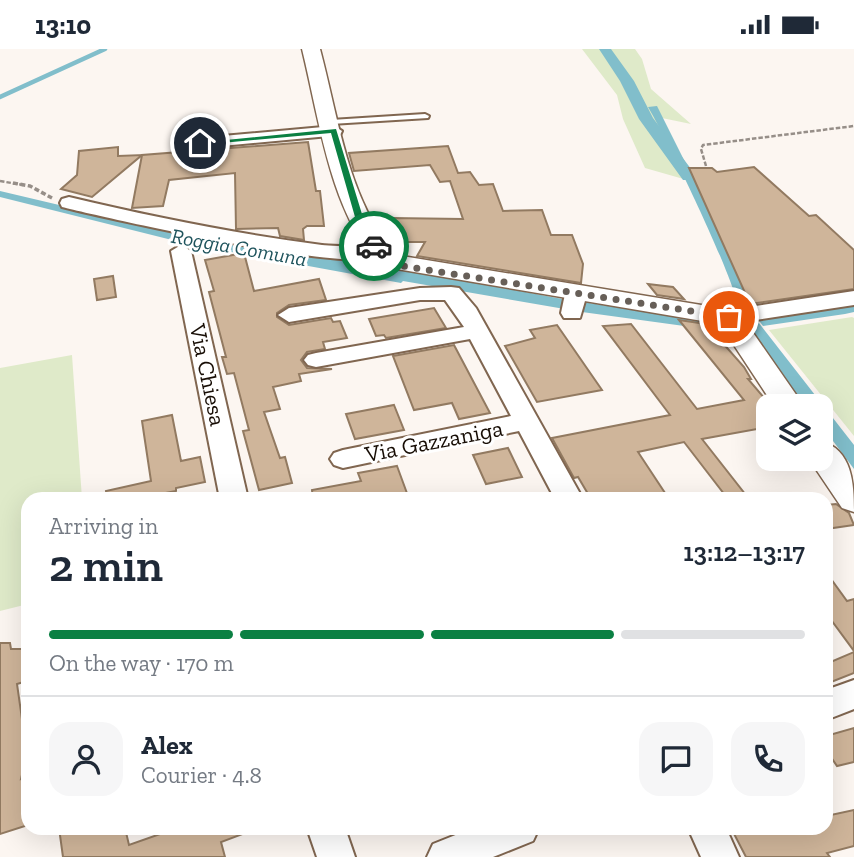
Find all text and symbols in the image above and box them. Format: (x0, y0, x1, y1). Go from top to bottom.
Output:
text: 13:10 (35, 9, 91, 41)
pin (170, 113, 230, 173)
icon: home (181, 124, 219, 162)
courier (339, 211, 409, 281)
water label: Roggia Comuna (169, 223, 309, 271)
icon: car (355, 227, 393, 265)
pin (699, 287, 759, 347)
icon: bag (710, 298, 748, 336)
street label: Via Chiesa (183, 321, 232, 428)
map controls (756, 394, 833, 471)
button: layers (756, 394, 833, 471)
street label: Via Gazzaniga (362, 414, 505, 468)
text: Arriving in (49, 512, 158, 540)
text: 13:12–13:17 (683, 536, 805, 568)
text: 2 min (49, 538, 163, 593)
text: On the way · 170 m (49, 649, 234, 677)
button: person (49, 722, 123, 796)
button: chat (639, 722, 713, 796)
button: phone (731, 722, 805, 796)
text: Alex (141, 729, 193, 761)
text: Courier · 4.8 (141, 761, 262, 789)

